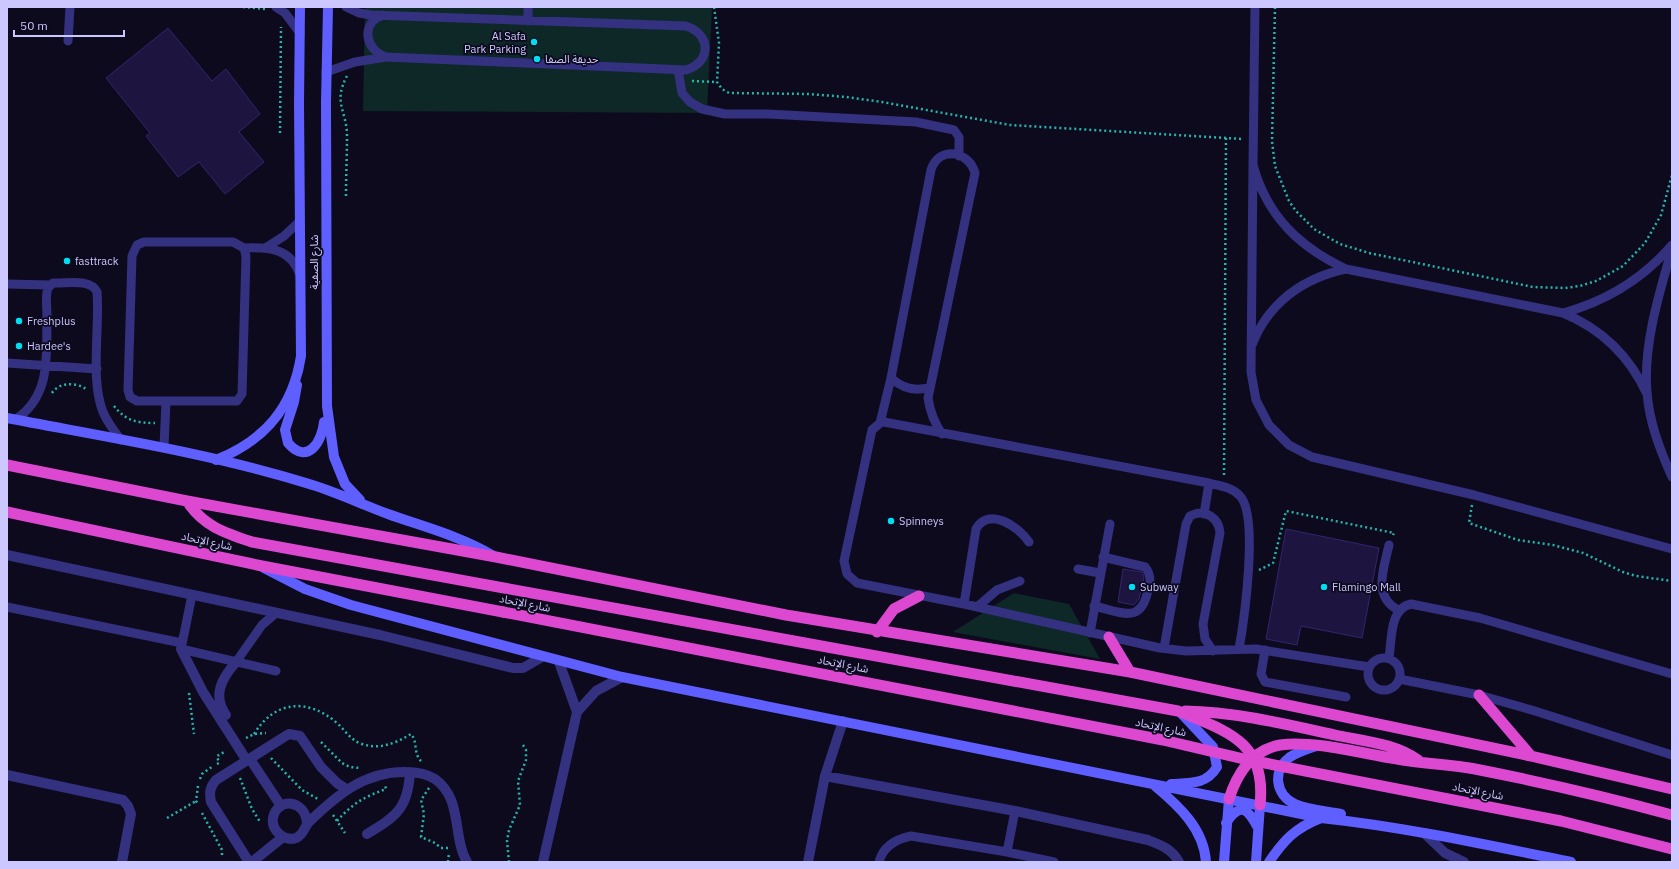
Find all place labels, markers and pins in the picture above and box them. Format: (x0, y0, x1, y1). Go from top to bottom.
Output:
place label: Al Safa Park Parking (464, 29, 526, 56)
marker: Al Safa Park Parking (529, 37, 539, 47)
place label: حديقة الصفا (545, 52, 599, 66)
marker: حديقة الصفا (532, 54, 542, 64)
place label: fasttrack (75, 254, 119, 268)
marker: fasttrack (62, 256, 72, 266)
place label: Freshplus (27, 314, 76, 328)
marker: Freshplus (14, 316, 24, 326)
place label: Hardee's (27, 339, 71, 353)
marker: Hardee's (14, 341, 24, 351)
place label: Spinneys (899, 514, 944, 528)
marker: Spinneys (886, 516, 896, 526)
place label: Subway (1140, 580, 1179, 594)
place label: Flamingo Mall (1332, 580, 1401, 594)
marker: Subway (1127, 582, 1137, 592)
marker: Flamingo Mall (1319, 582, 1329, 592)

